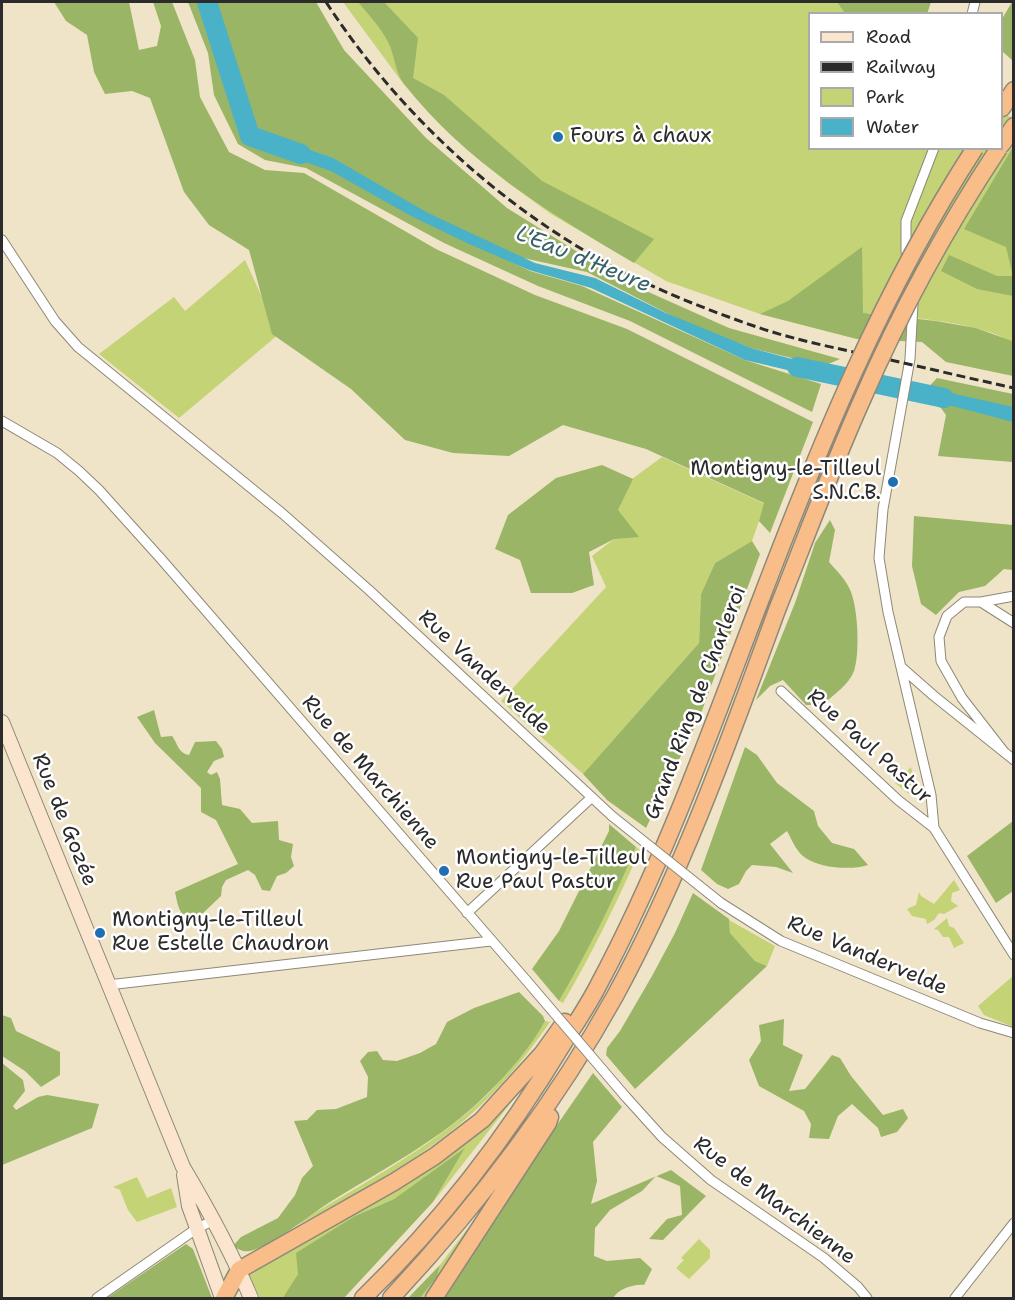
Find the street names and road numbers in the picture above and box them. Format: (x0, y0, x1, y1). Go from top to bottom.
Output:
street label: Grand Ring de Charleroi (640, 583, 752, 823)
street label: Rue Vandervelde (413, 605, 555, 741)
street label: Rue Paul Pastur (801, 684, 937, 810)
street label: Rue de Marchienne (296, 691, 444, 855)
street label: Rue de Gozée (26, 750, 102, 890)
street label: Rue Vandervelde (783, 911, 951, 1001)
street label: Rue de Marchienne (688, 1132, 860, 1270)

